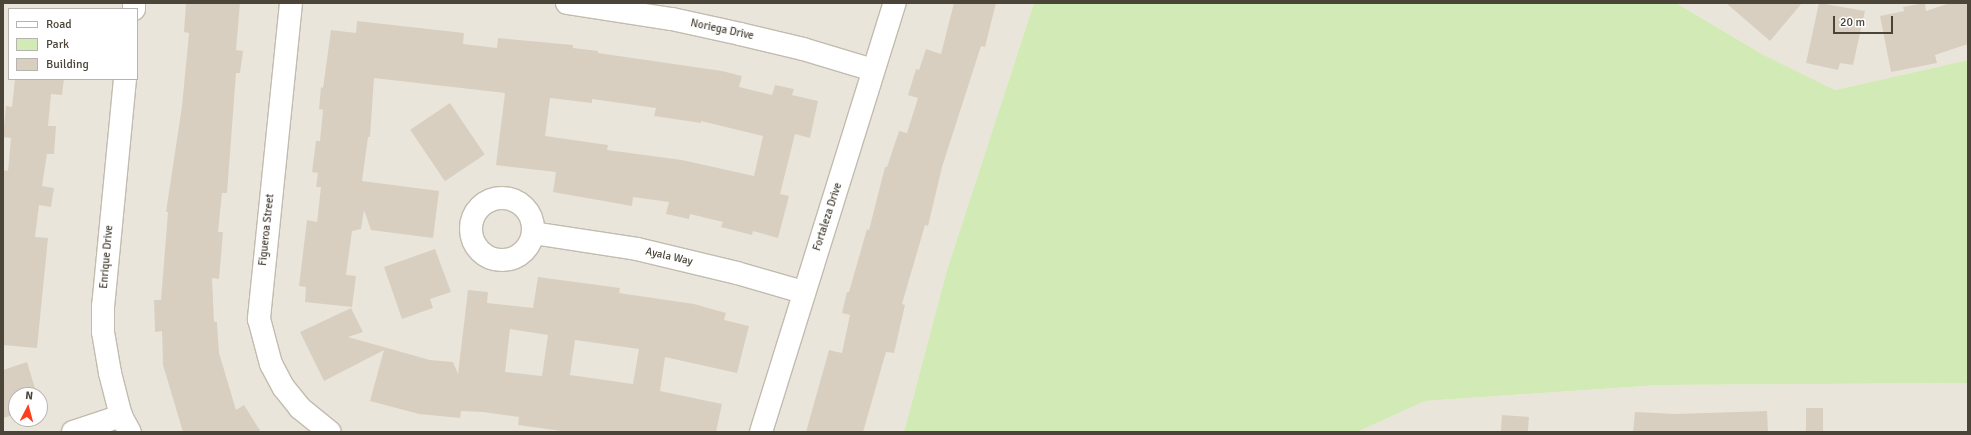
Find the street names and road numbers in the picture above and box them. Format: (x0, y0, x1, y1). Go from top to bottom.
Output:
street label: Noriega Drive (689, 17, 755, 43)
street label: Fortaleza Drive (811, 181, 845, 253)
street label: Figueroa Street (257, 193, 277, 267)
street label: Enrique Drive (98, 225, 116, 289)
street label: Ayala Way (644, 245, 694, 269)

